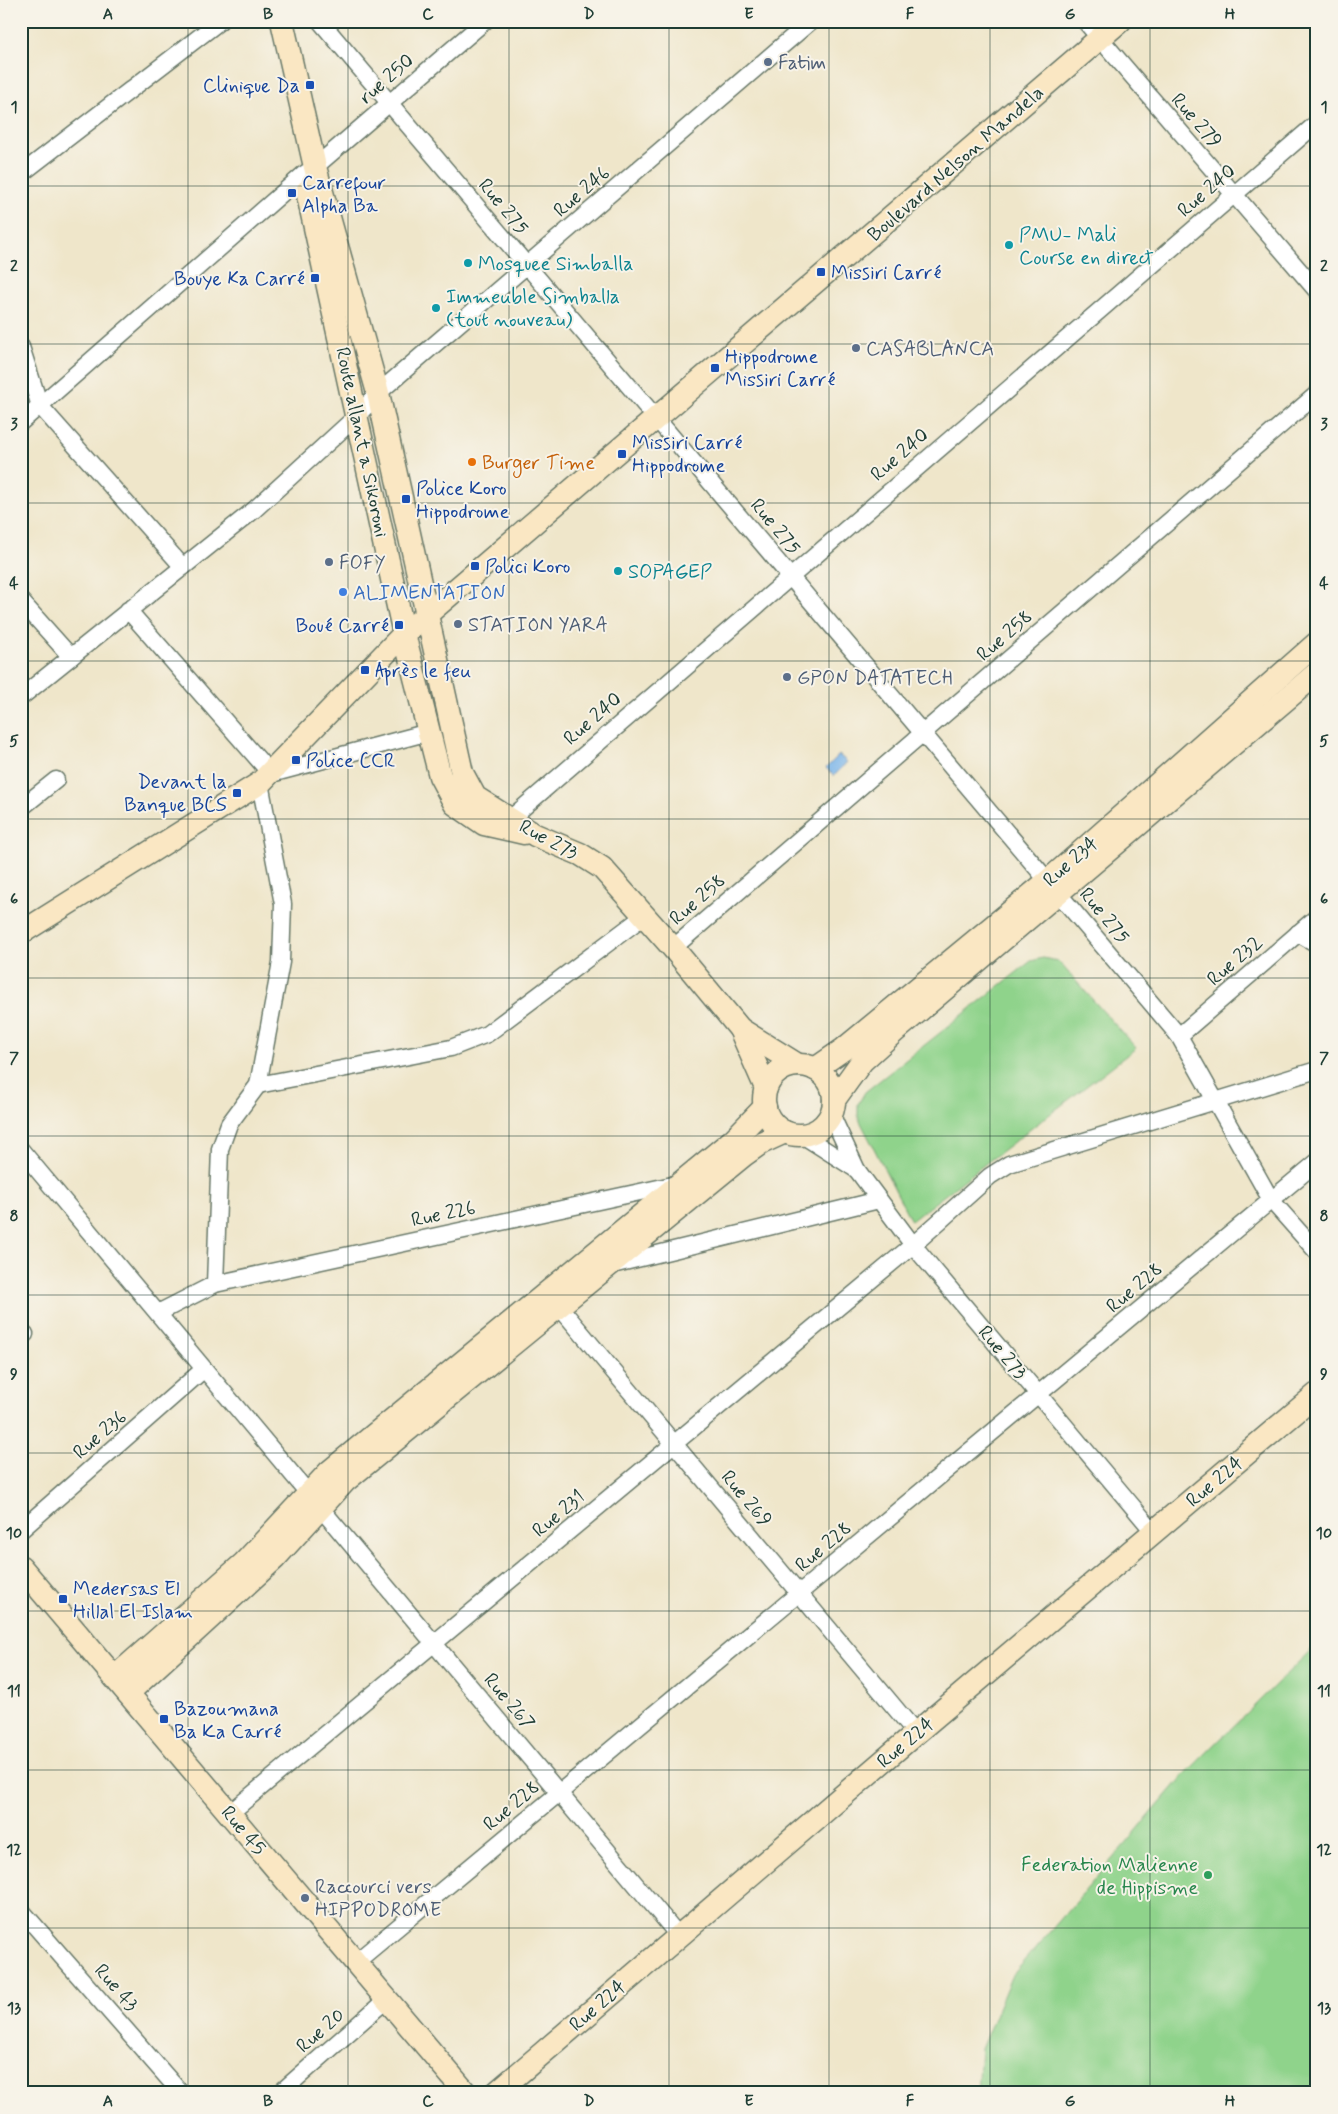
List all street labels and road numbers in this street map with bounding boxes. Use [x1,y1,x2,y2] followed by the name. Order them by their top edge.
[354,48,420,110] street label: rue 250
[862,80,1050,248] street label: Boulevard Nelson Mandela
[1164,87,1228,155] street label: Rue 279
[1172,158,1242,224] street label: Rue 240
[548,160,616,224] street label: Rue 246
[471,173,534,241] street label: Rue 275
[328,345,395,540] street label: Route allant a Sikoroni
[865,422,935,488] street label: Rue 240
[743,493,806,561] street label: Rue 275
[971,604,1039,668] street label: Rue 258
[558,686,628,752] street label: Rue 240
[514,814,583,867] street label: Rue 273
[1038,830,1105,894] street label: Rue 234
[664,868,732,932] street label: Rue 258
[1072,882,1135,950] street label: Rue 275
[1201,929,1269,993] street label: Rue 232
[409,1195,478,1234] street label: Rue 226
[1101,1257,1169,1320] street label: Rue 228
[971,1320,1032,1386] street label: Rue 273
[67,1404,133,1466] street label: Rue 236
[1181,1450,1250,1514] street label: Rue 224
[714,1465,778,1533] street label: Rue 269
[527,1484,591,1544] street label: Rue 231
[790,1516,858,1579] street label: Rue 228
[477,1668,541,1736] street label: Rue 267
[872,1711,941,1775] street label: Rue 224
[478,1775,546,1838] street label: Rue 228
[214,1800,272,1862] street label: Rue 45
[88,1958,144,2018] street label: Rue 43
[564,1974,632,2038] street label: Rue 224
[291,2002,351,2060] street label: Rue 20

